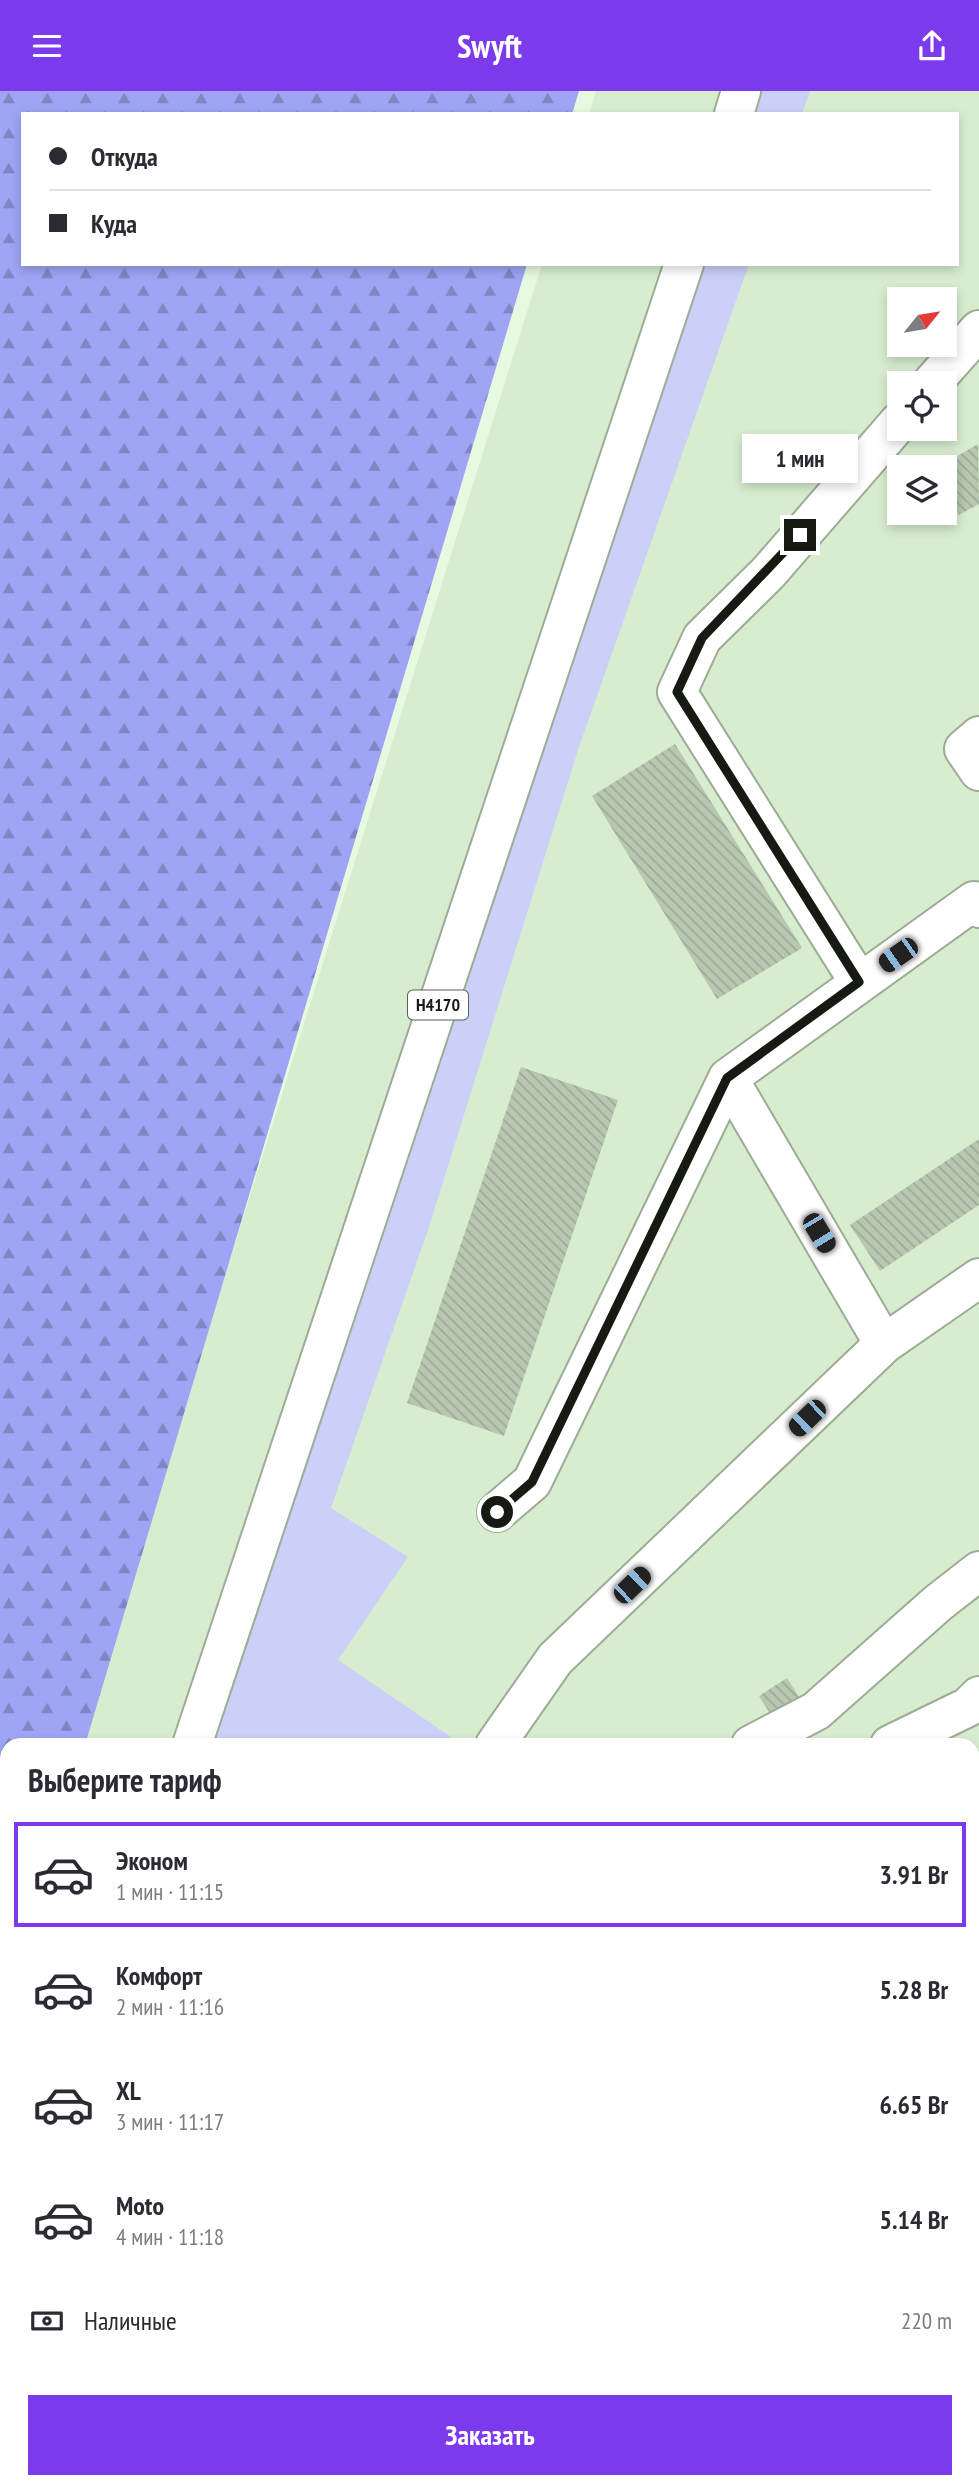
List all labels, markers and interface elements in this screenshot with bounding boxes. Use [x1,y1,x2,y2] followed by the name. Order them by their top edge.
[457,25,522,67] text: Swyft
[28,27,66,65] icon: menu
[913,27,951,65] icon: share
[91,140,158,173] text: Откуда
[91,207,137,240] text: Куда
[887,287,957,357] north arrow
[887,287,957,525] map controls
[887,371,957,441] button: locate
[742,433,858,483] callout: 1 мин
[775,444,825,473] text: 1 мин
[887,455,957,525] button: layers
[784,519,816,551] route end
[875,934,922,976] car
[408,991,468,1020] road number: Н4170
[800,1210,839,1256] car
[785,1396,830,1440] car
[481,1496,513,1528] route start
[610,1563,655,1607] car
[28,1759,222,1801] text: Выберите тариф
[32,1843,95,1906] icon: car
[116,1844,188,1877] text: Эконом
[880,1858,948,1891] text: 3.91 Br
[116,1877,224,1906] text: 1 мин · 11:15
[32,1958,95,2021] icon: car
[116,1959,202,1992] text: Комфорт
[880,1973,948,2006] text: 5.28 Br
[116,1992,224,2021] text: 2 мин · 11:16
[32,2073,95,2136] icon: car
[116,2074,141,2107] text: XL
[880,2088,948,2121] text: 6.65 Br
[116,2107,224,2136] text: 3 мин · 11:17
[32,2188,95,2251] icon: car
[116,2189,164,2222] text: Moto
[880,2203,948,2236] text: 5.14 Br
[116,2222,224,2251] text: 4 мин · 11:18
[28,2302,66,2340] icon: cash
[84,2304,177,2337] text: Наличные
[901,2306,952,2335] text: 220 m
[28,2395,952,2475] button: Заказать

